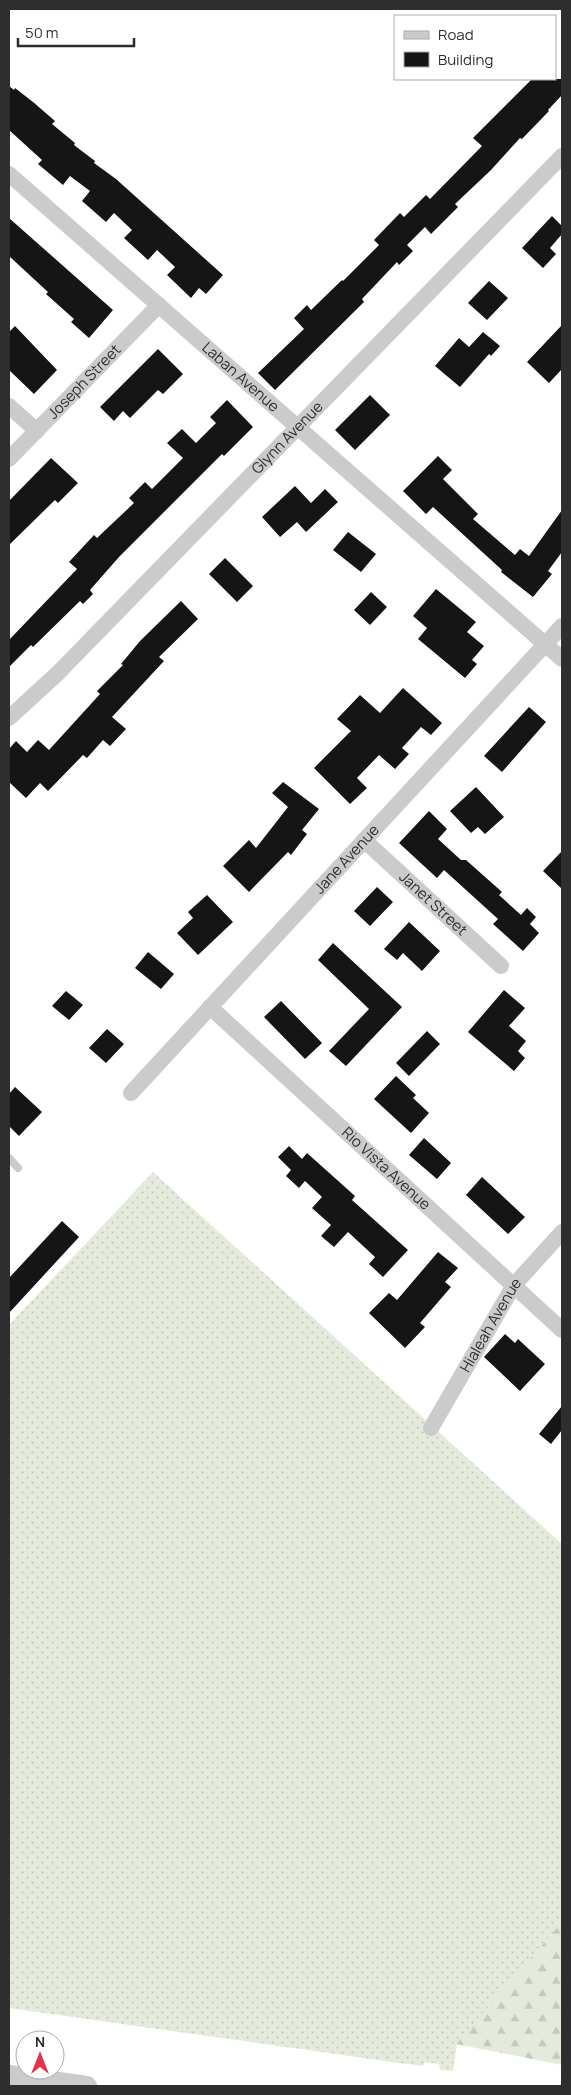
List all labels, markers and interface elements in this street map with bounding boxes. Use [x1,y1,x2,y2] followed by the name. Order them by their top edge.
[18,15,134,47] scale bar
[394,15,556,80] legend
[25,22,59,43] text: 50 m
[438,24,474,45] text: Road
[438,49,493,70] text: Building
[198,337,284,417] street label: Laban Avenue
[43,339,125,423] street label: Joseph Street
[247,396,328,479] street label: Glynn Avenue
[309,820,384,898] street label: Jane Avenue
[395,866,472,940] street label: Janet Street
[337,1122,436,1215] street label: Rio Vista Avenue
[455,1273,526,1376] street label: Hialeah Avenue
[15,2030,65,2080] north arrow
[35,2032,45,2051] text: N

